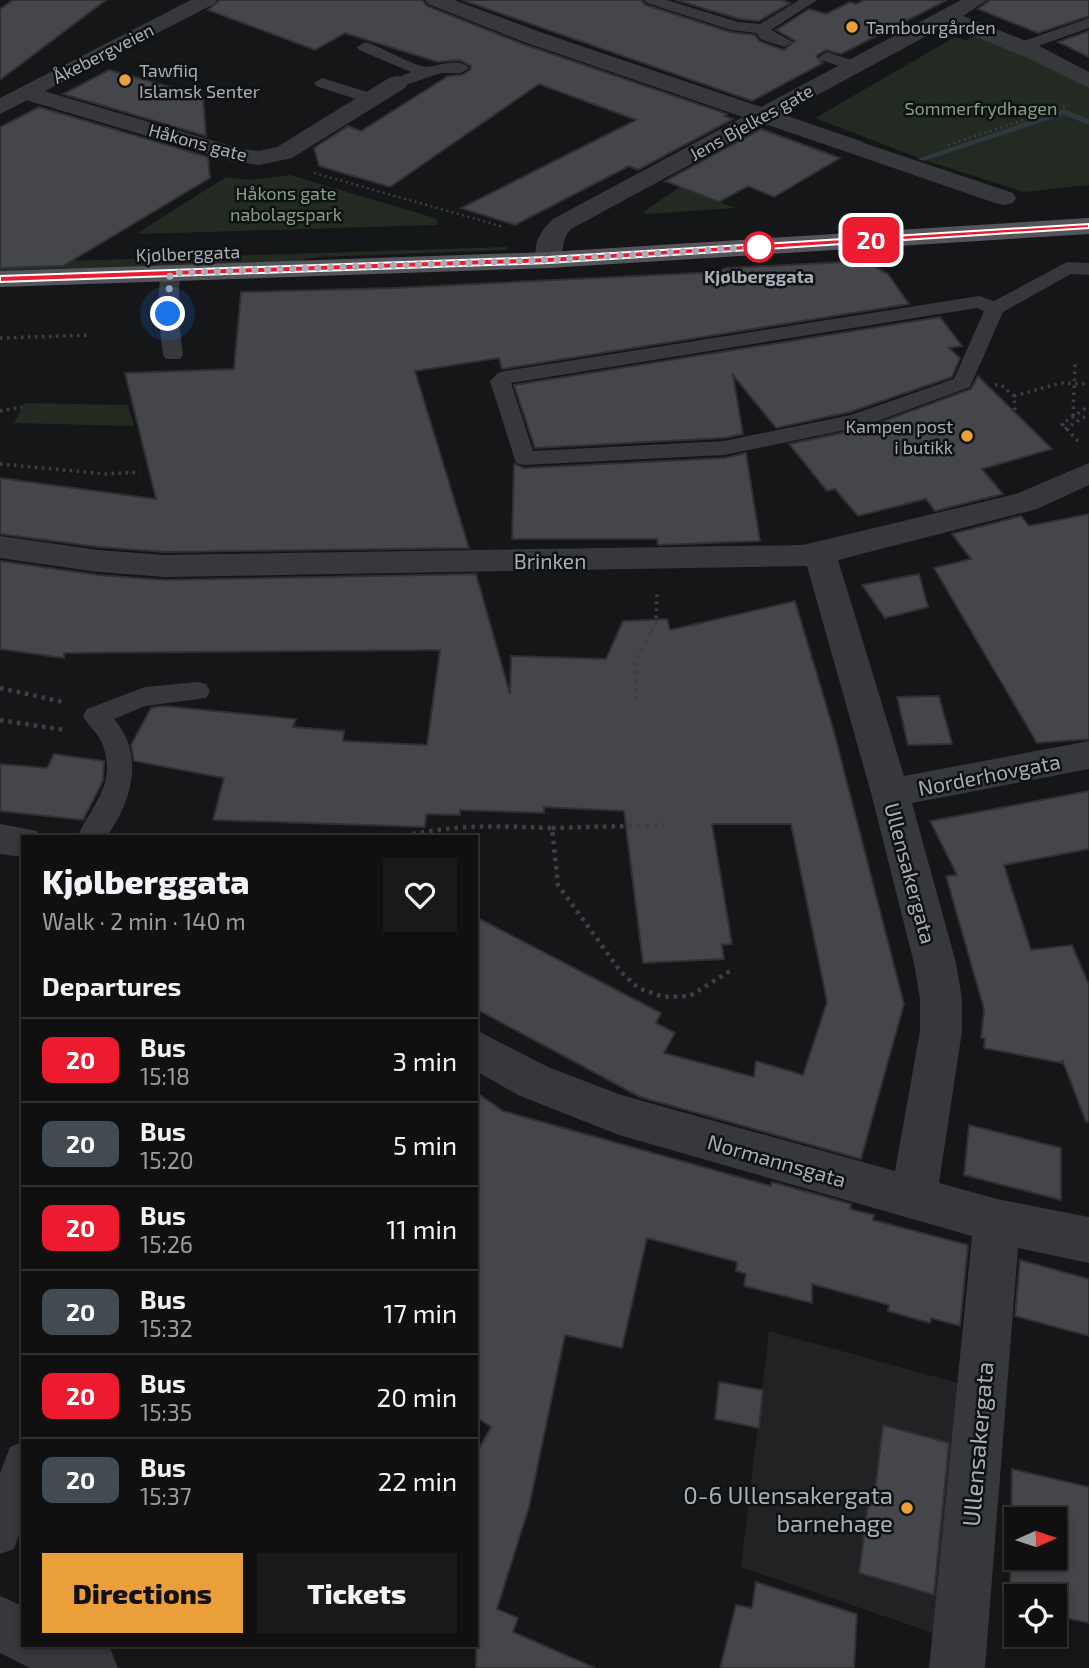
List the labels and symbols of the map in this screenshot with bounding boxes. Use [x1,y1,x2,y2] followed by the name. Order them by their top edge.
[866,16,996,38] place label: Tambourgården
[49,18,157,88] street label: Åkebergveien
[844,19,860,35] marker: Tambourgården
[139,59,260,102] place label: Tawfiiq Islamsk Senter
[117,72,133,88] marker: Tawfiiq Islamsk Senter
[685,79,817,165] street label: Jens Bjelkes gate
[905,97,1057,119] park label: Sommerfrydhagen
[146,118,250,166] street label: Håkons gate
[230,182,342,225] park label: Håkons gate nabolagspark
[840,217,903,263] line badge: 20
[744,232,774,262] marker: Kjølberggata
[135,240,241,266] street label: Kjølberggata
[704,265,814,287] place label: Kjølberggata
[150,296,185,331] your location
[845,415,953,458] place label: Kampen post i butikk
[959,428,975,444] marker: Kampen post i butikk
[514,548,586,573] street label: Brinken
[916,748,1062,800] street label: Norderhovgata
[880,800,942,946] street label: Ullensakergata
[705,1128,849,1192] street label: Normannsgata
[955,1360,999,1528] street label: Ullensakergata
[683,1480,893,1537] place label: 0-6 Ullensakergata barnehage
[899,1500,915,1516] marker: 0-6 Ullensakergata barnehage
[1004,1507,1068,1570] north arrow

